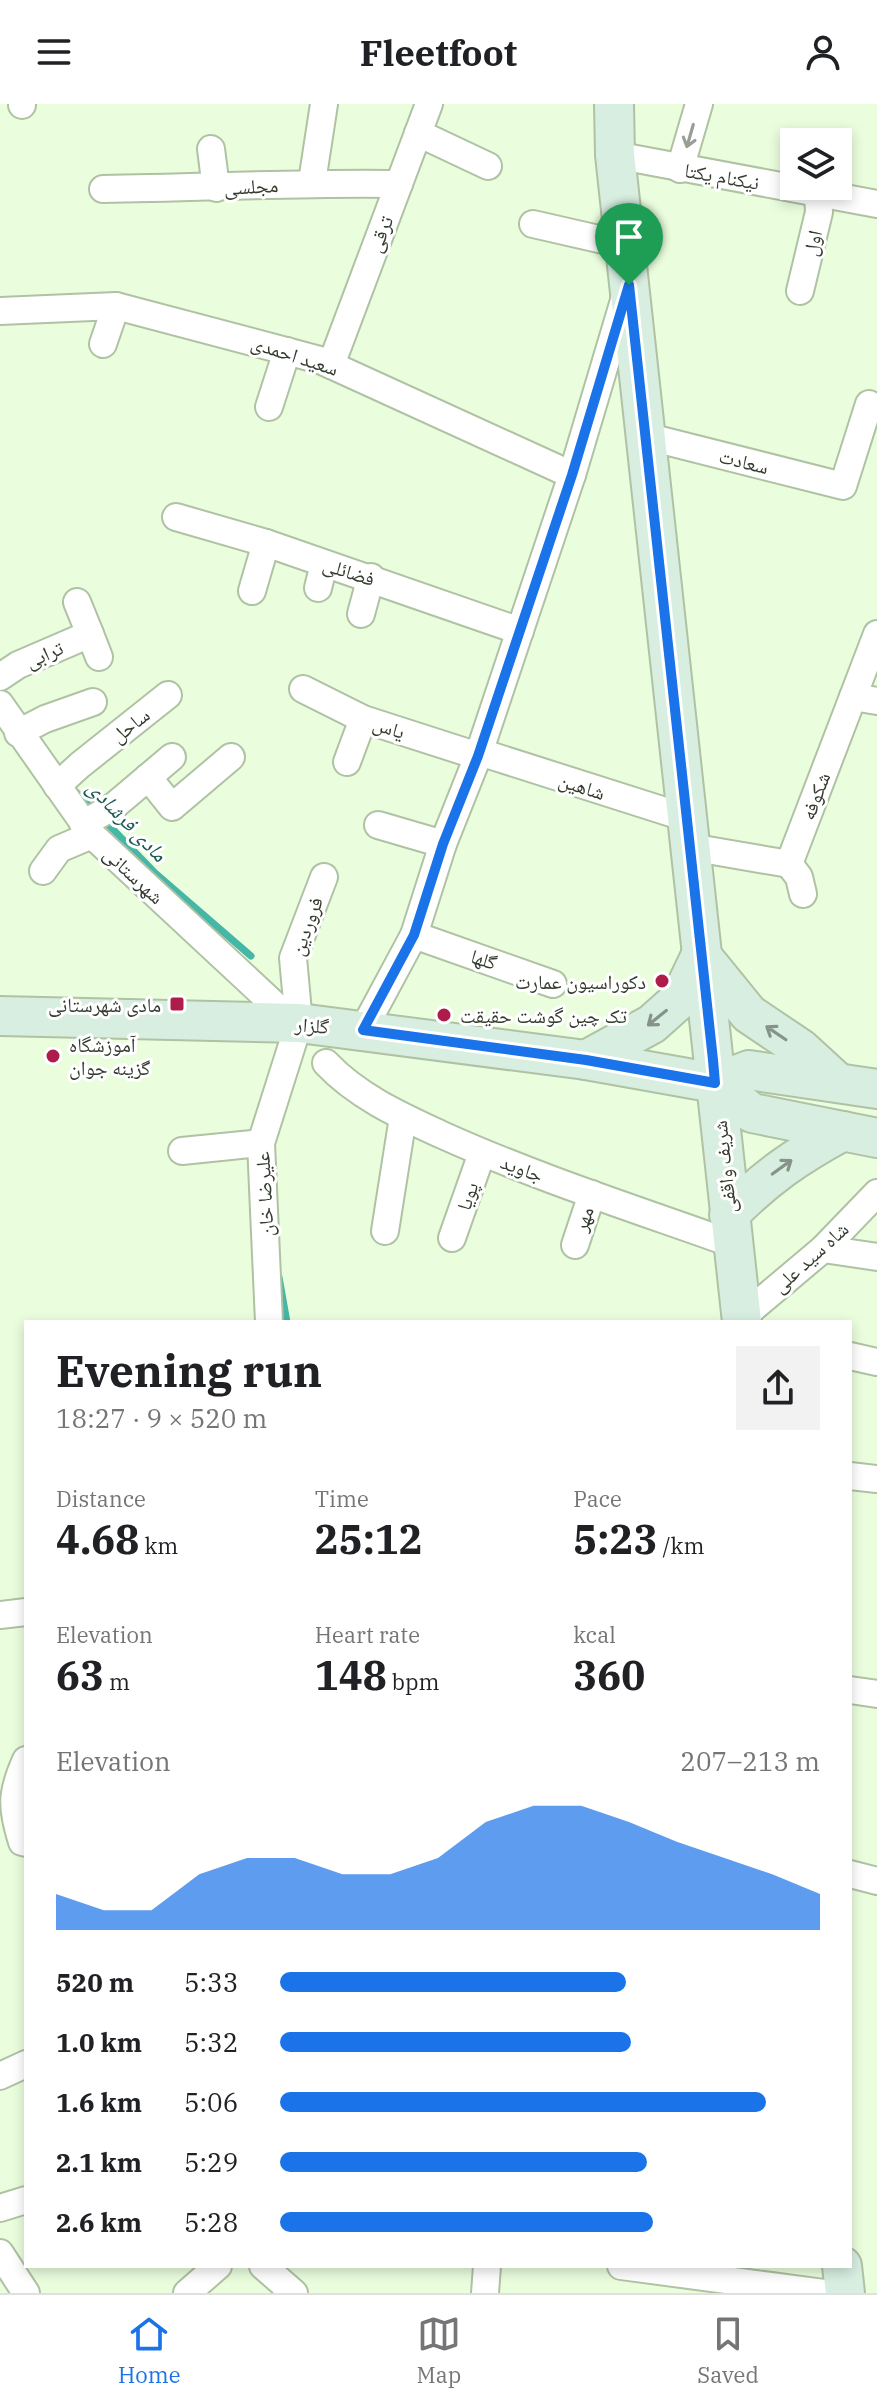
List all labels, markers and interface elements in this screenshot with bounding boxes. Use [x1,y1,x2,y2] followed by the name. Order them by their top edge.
[360,29,517,76] text: Fleetfoot
[32,30,76,74] icon: menu
[801,30,845,74] icon: person
[682,123,697,149] one-way arrow
[780,128,852,200] map controls
[780,128,852,200] button: layers
[682,156,762,197] street label: نیکنام یکتا
[223,171,279,201] street label: مجلسی
[595,203,663,285] pin
[361,212,399,256] street label: ترقی
[607,215,651,259] icon: arrive
[796,227,828,259] street label: اول
[248,328,342,382] street label: سعید احمدی
[716,442,772,480] street label: سعادت
[320,550,378,592] street label: فضائلی
[21,634,67,674] street label: ترابی
[105,701,155,749] street label: ساحل
[370,709,408,745] street label: یاس
[555,766,609,806] street label: شاهین
[794,768,836,824] street label: شکوفه
[82,773,174,867] water label: مادی فرشادی
[98,840,170,910] street label: شهرستانی
[283,893,329,959] street label: فروردین
[467,942,501,976] street label: گلها
[515,968,646,995] place label: دکوراسیون عمارت
[653,972,671,990] marker: دکوراسیون عمارت
[48,991,161,1018] place label: مادی شهرستانی
[168,995,186,1013] marker: مادی شهرستانی
[460,1002,627,1029] place label: تک چین گوشت حقیقت
[435,1006,453,1024] marker: تک چین گوشت حقیقت
[648,1009,668,1027] one-way arrow
[293,1010,330,1040] street label: گلزار
[766,1025,788,1041] one-way arrow
[69,1031,150,1081] place label: آموزشگاه گزینه جوان
[44,1047,62,1065] marker: آموزشگاه گزینه جوان
[706,1119,742,1215] street label: شریف واقفی
[497,1148,547,1188] street label: جاوید
[248,1151,280,1237] street label: علیرضا خان
[771,1159,792,1176] one-way arrow
[450,1178,484,1214] street label: پویا
[566,1203,600,1236] street label: مهر
[766,1215,854,1299] street label: شاه سید علی
[56,1342,322,1399] text: Evening run
[736,1346,820,1430] button: share
[56,1401,267,1435] text: 18:27 · 9 × 520 m
[56,1484,146,1513] text: Distance
[315,1484,369,1513] text: Time
[573,1484,622,1513] text: Pace
[56,1513,139,1565] text: 4.68
[315,1513,423,1565] text: 25:12
[573,1513,657,1565] text: 5:23
[139,1531,178,1560] text: km
[657,1531,704,1560] text: /km
[56,1620,153,1649] text: Elevation
[315,1620,420,1649] text: Heart rate
[573,1620,616,1649] text: kcal
[56,1649,104,1701] text: 63
[315,1649,387,1701] text: 148
[573,1649,645,1701] text: 360
[104,1667,130,1696] text: m
[387,1667,439,1696] text: bpm
[56,1744,171,1778] text: Elevation
[680,1744,820,1778] text: 207–213 m
[56,1965,134,1999] text: 520 m
[184,1965,238,1999] text: 5:33
[56,2025,142,2059] text: 1.0 km
[184,2025,238,2059] text: 5:32
[56,2085,142,2119] text: 1.6 km
[184,2085,238,2119] text: 5:06
[56,2145,142,2179] text: 2.1 km
[184,2145,238,2179] text: 5:29
[56,2205,142,2239] text: 2.6 km
[184,2205,238,2239] text: 5:28
[118,2312,181,2389] tab: Home
[417,2312,461,2389] tab: Map
[697,2312,759,2389] tab: Saved

